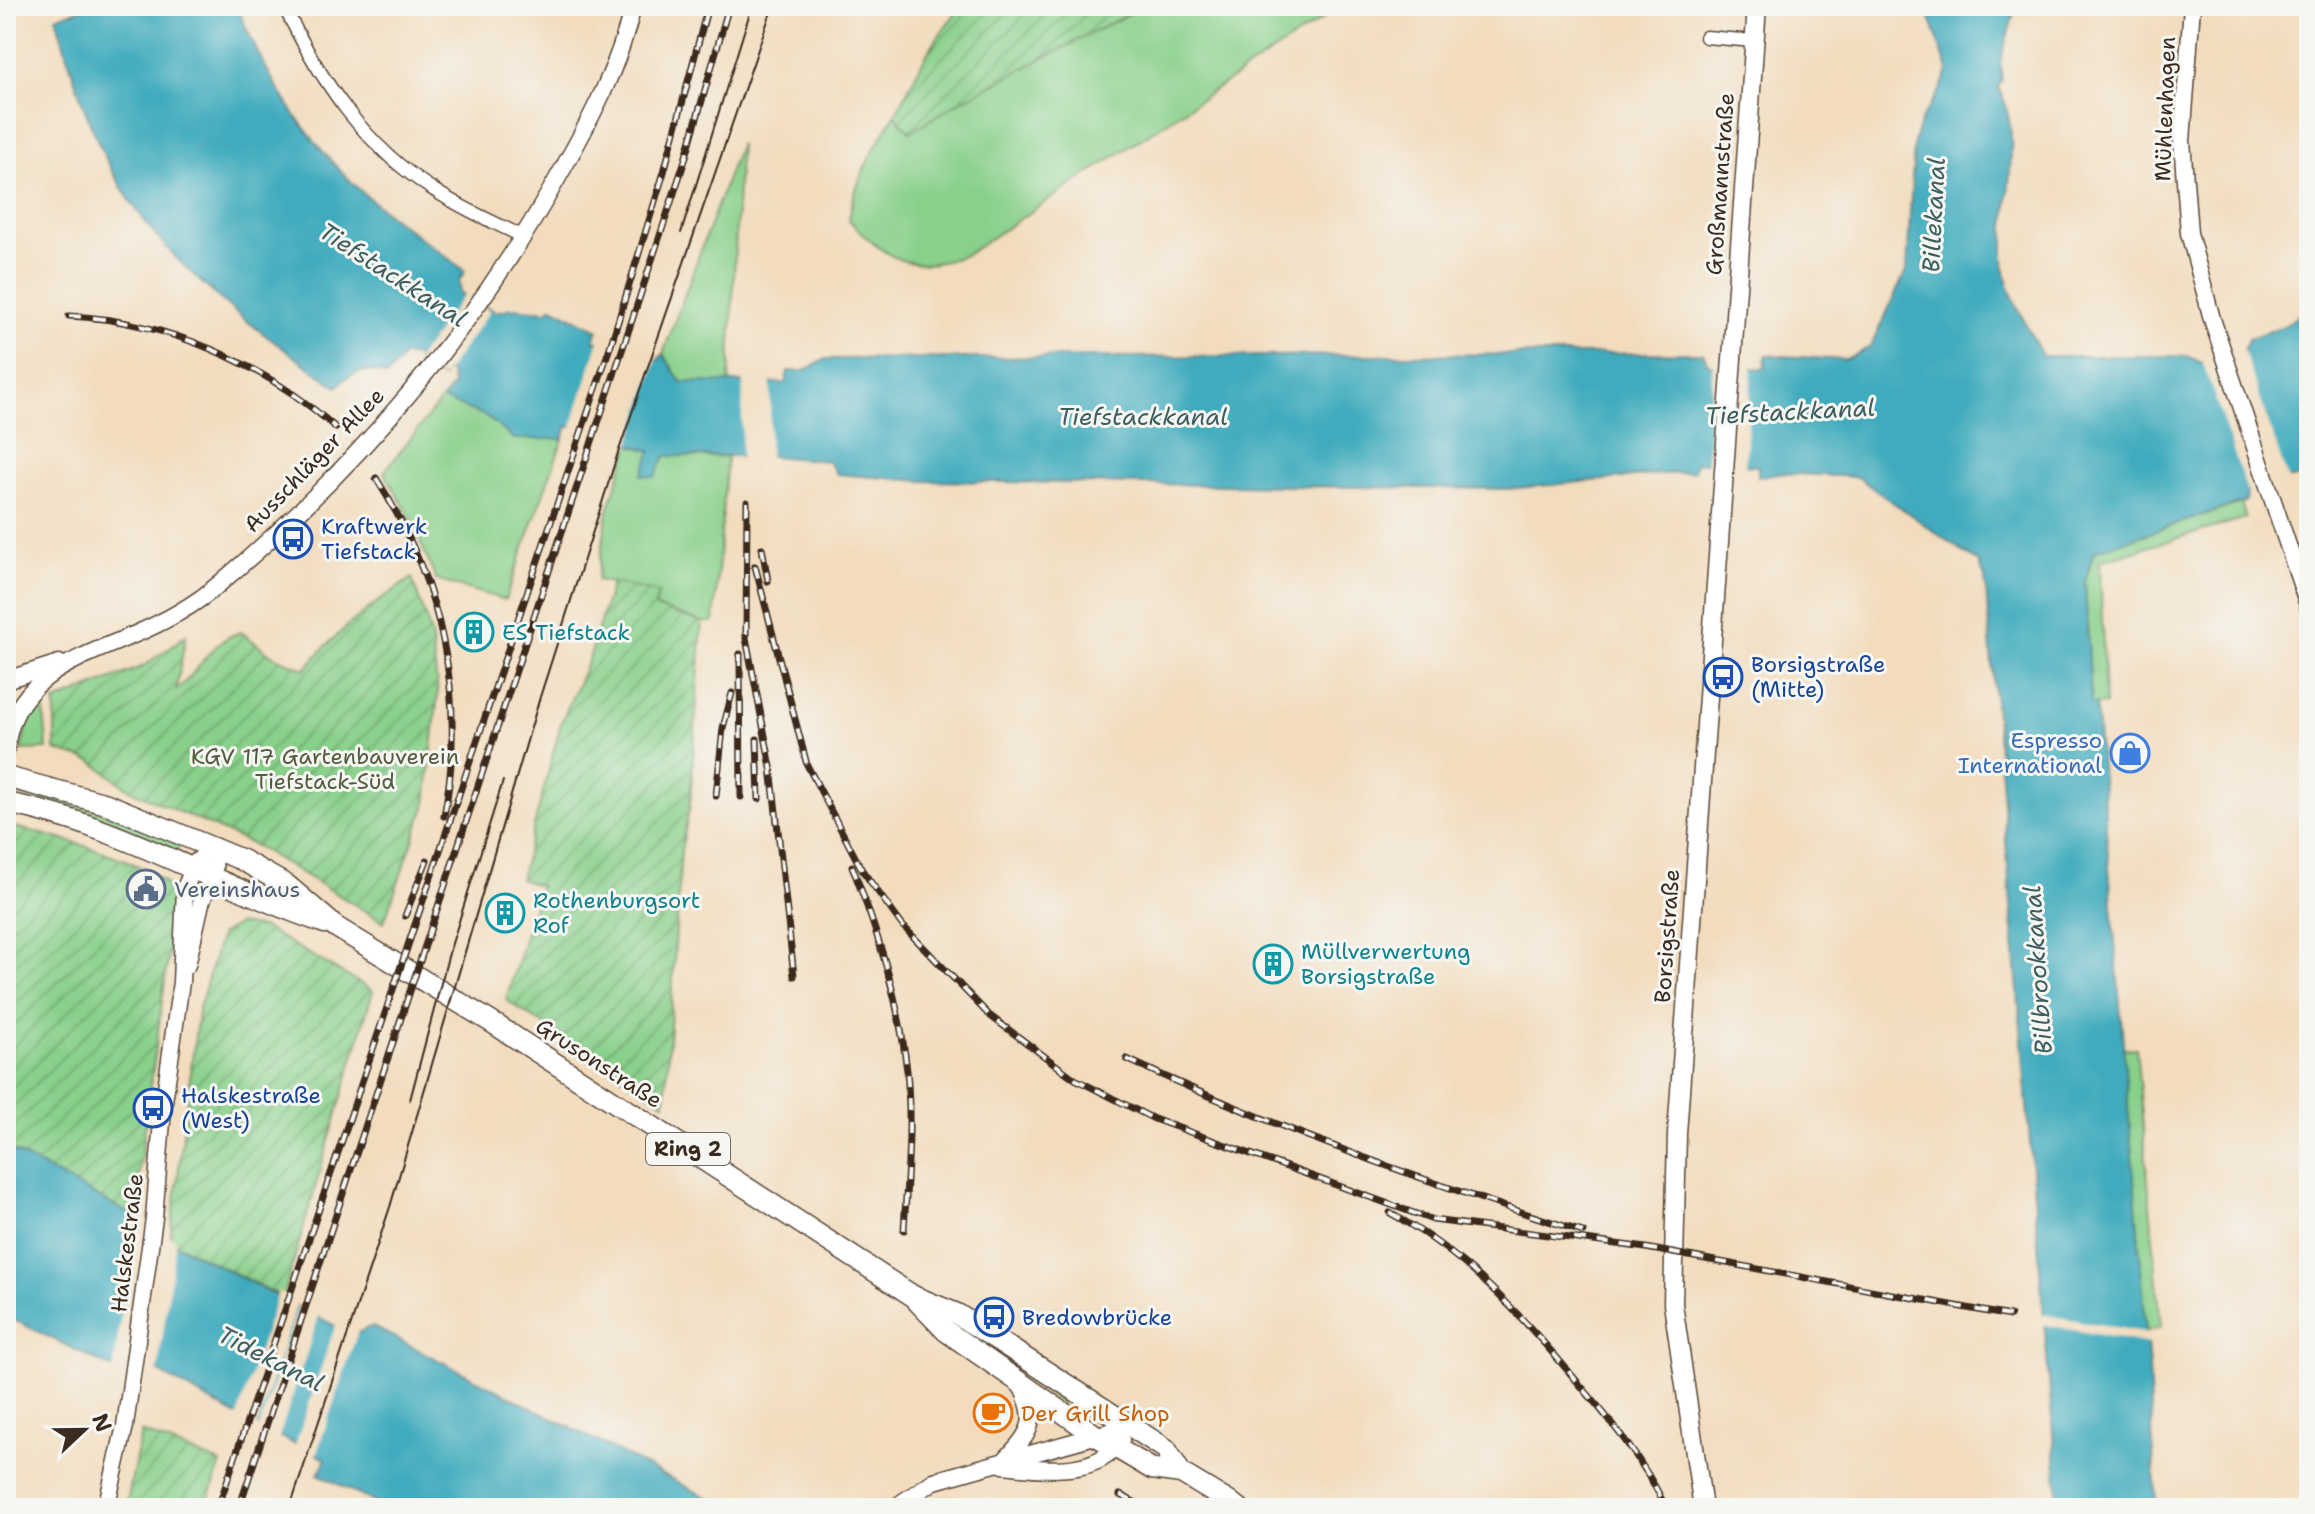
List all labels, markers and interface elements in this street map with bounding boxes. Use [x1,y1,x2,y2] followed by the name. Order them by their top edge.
[2148,36,2182,182] street label: Mühlenhagen
[1699,92,1741,276] street label: Großmannstraße
[1915,157,1953,273] water label: Billekanal
[313,215,473,335] water label: Tiefstackkanal
[237,381,391,539] street label: Ausschläger Allee
[1704,392,1876,432] water label: Tiefstackkanal
[1058,401,1228,433] water label: Tiefstackkanal
[321,512,427,566] place label: Kraftwerk Tiefstack
[272,518,314,560] bus stop icon: Kraftwerk Tiefstack
[453,611,495,653] building icon: ES Tiefstack
[502,618,630,647] place label: ES Tiefstack
[1751,650,1885,704] place label: Borsigstraße (Mitte)
[1702,656,1744,698] bus stop icon: Borsigstraße (Mitte)
[1958,726,2102,780] place label: Espresso International
[2109,732,2151,774] shop icon: Espresso International
[191,742,459,796] park label: KGV 117 Gartenbauverein Tiefstack-Süd
[125,868,167,910] public building icon: Vereinshaus
[1648,868,1686,1004] street label: Borsigstraße
[174,875,300,904] place label: Vereinshaus
[2016,885,2060,1055] water label: Billbrookkanal
[533,886,700,940] place label: Rothenburgsort Rof
[484,892,526,934] building icon: Rothenburgsort Rof
[1301,937,1470,991] place label: Müllverwertung Borsigstraße
[1252,943,1294,985] building icon: Müllverwertung Borsigstraße
[530,1011,668,1115] street label: Grusonstraße
[181,1081,321,1135] place label: Halskestraße (West)
[132,1087,174,1129] bus stop icon: Halskestraße (West)
[646,1133,730,1165] road number: Ring 2
[104,1172,150,1314] street label: Halskestraße
[973,1296,1015,1338] bus stop icon: Bredowbrücke
[1022,1303,1172,1332] place label: Bredowbrücke
[212,1319,330,1399] water label: Tidekanal
[44,1390,124,1470] north arrow
[972,1392,1014,1434] cafe icon: Der Grill Shop
[1021,1399,1170,1428] place label: Der Grill Shop
[85,1409,119,1436] text: N

